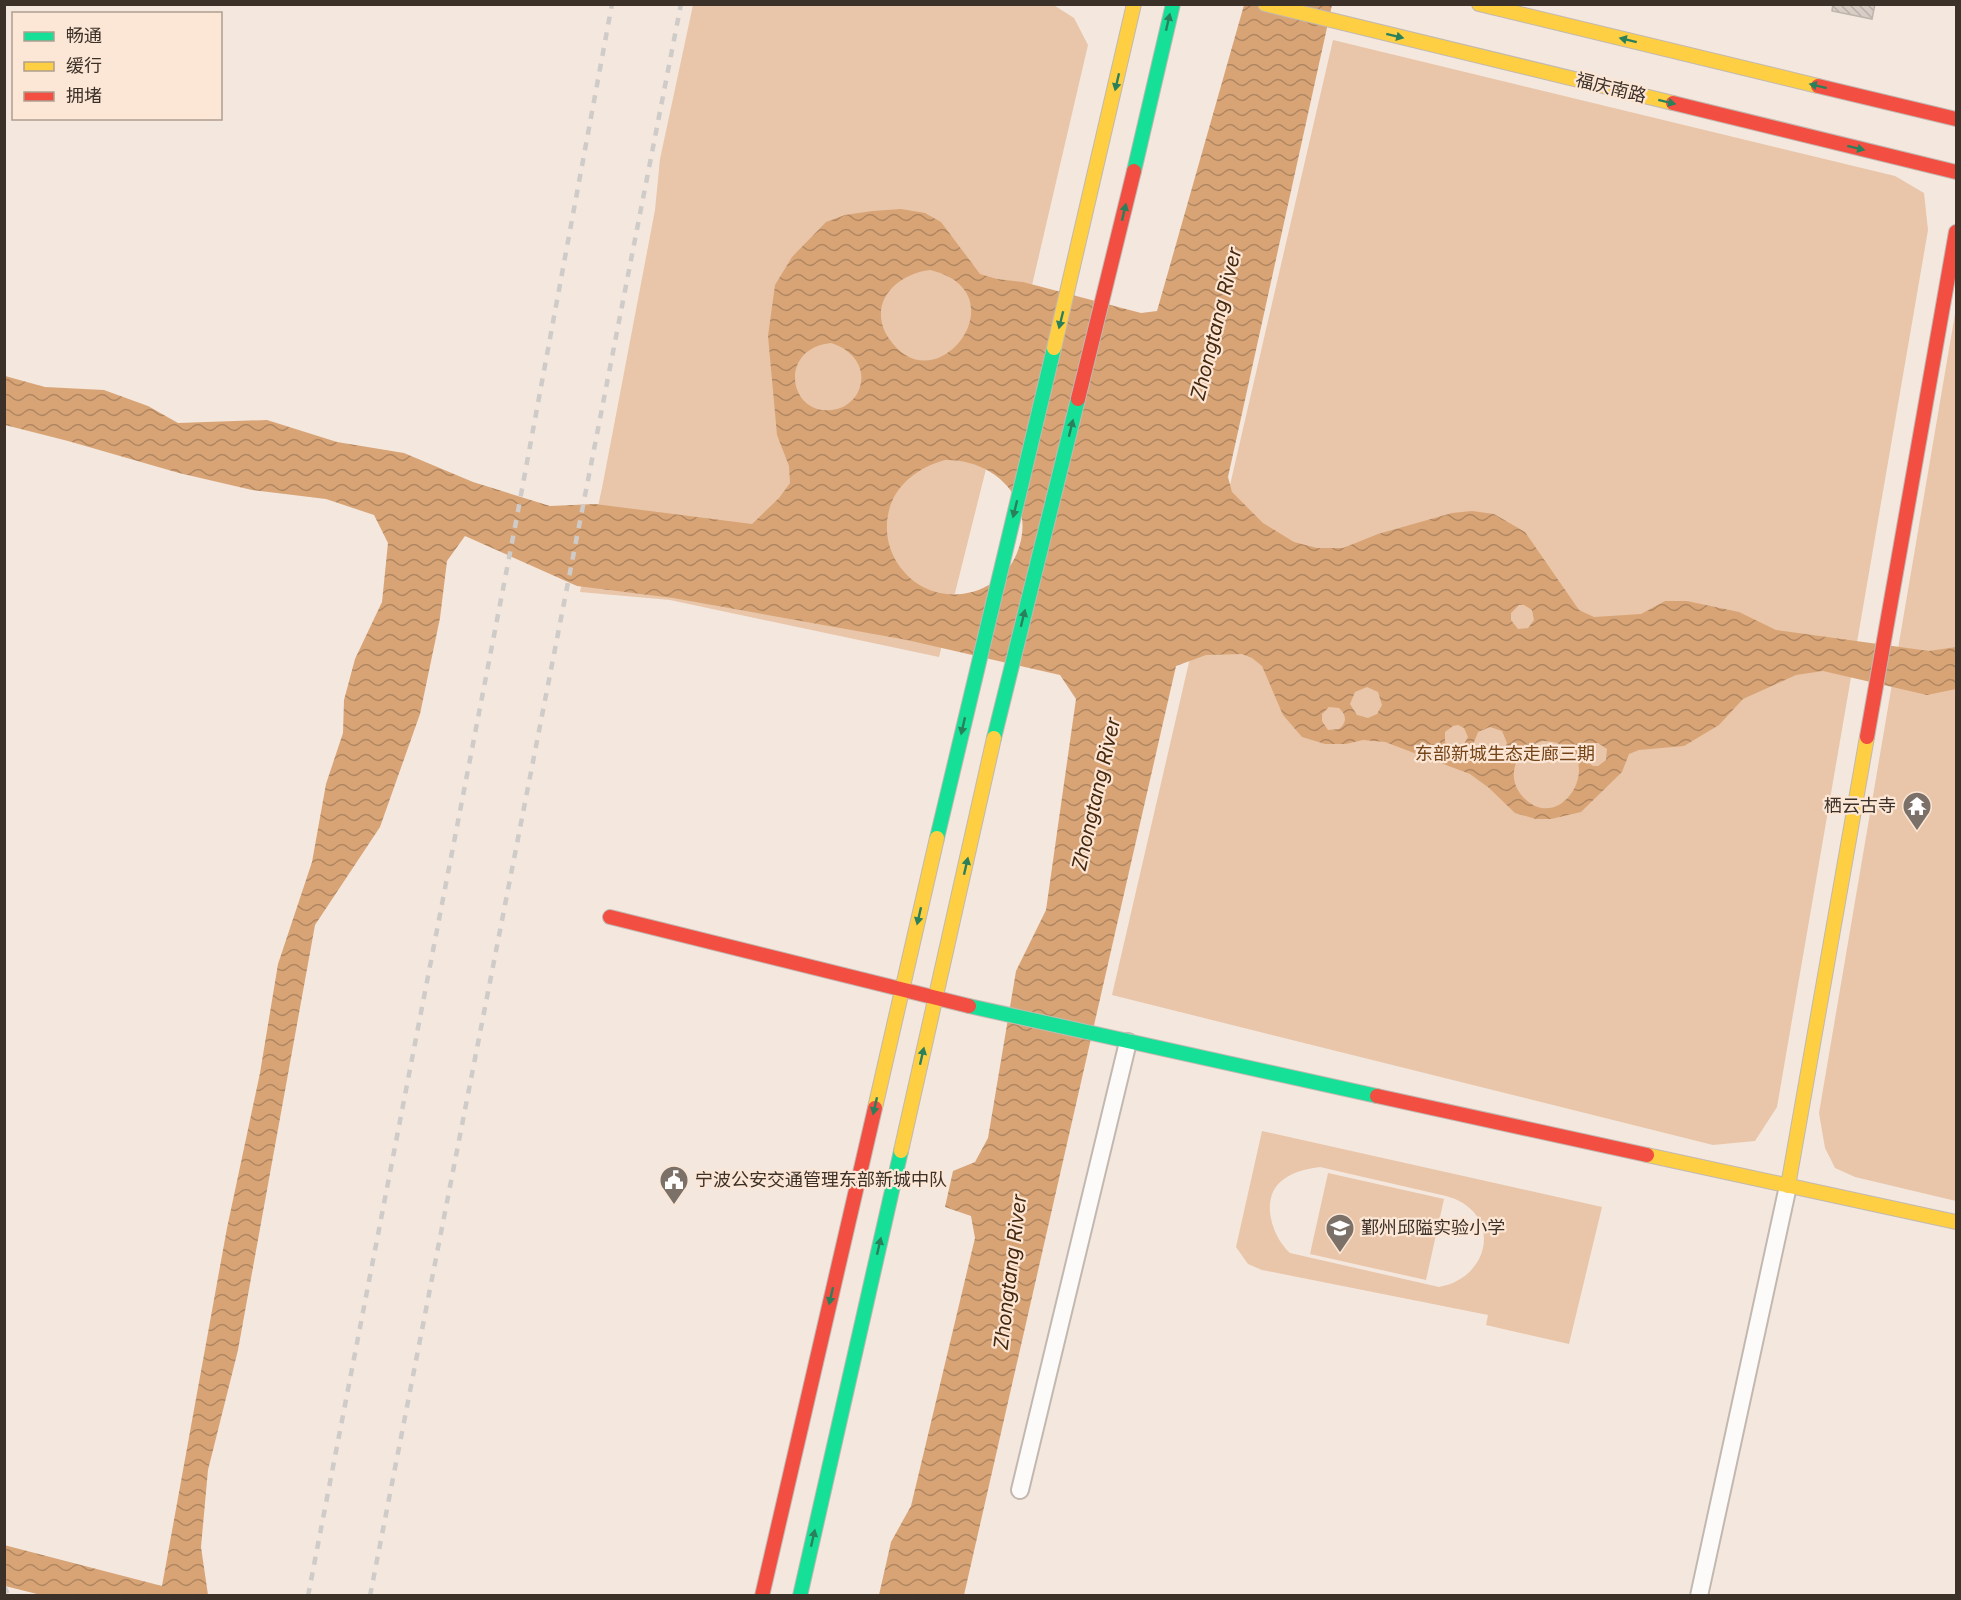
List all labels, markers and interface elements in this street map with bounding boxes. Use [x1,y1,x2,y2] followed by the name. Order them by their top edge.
[12,12,222,120] legend
[1164,13,1174,31] one-way arrow
[66,25,102,46] text: 畅通
[1386,32,1405,41] one-way arrow
[1619,35,1638,45] one-way arrow
[66,55,102,76] text: 缓行
[1574,69,1649,106] street label: 福庆南路
[1111,73,1121,91] one-way arrow
[1809,80,1827,90] one-way arrow
[66,85,102,106] text: 拥堵
[1657,97,1676,107] one-way arrow
[1847,143,1865,153] one-way arrow
[1120,202,1129,221] one-way arrow
[1185,245,1247,403] water label: Zhongtang River
[1056,310,1066,329] one-way arrow
[1066,419,1076,438] one-way arrow
[1009,500,1019,518] one-way arrow
[1019,608,1029,627] one-way arrow
[1067,715,1125,873] water label: Zhongtang River
[957,717,967,735] one-way arrow
[1415,743,1595,764] park label: 东部新城生态走廊三期
[1901,790,1933,832] temple icon: 栖云古寺
[1824,795,1896,816] place label: 栖云古寺
[961,856,971,875] one-way arrow
[913,907,923,925] one-way arrow
[918,1046,928,1065] one-way arrow
[869,1097,879,1115] one-way arrow
[658,1164,690,1206] public building icon: 宁波公安交通管理东部新城中队
[695,1169,947,1190] place label: 宁波公安交通管理东部新城中队
[989,1192,1032,1351] water label: Zhongtang River
[1324,1212,1356,1254] school or university icon: 鄞州邱隘实验小学
[1361,1217,1505,1238] place label: 鄞州邱隘实验小学
[875,1237,885,1255] one-way arrow
[826,1287,836,1305] one-way arrow
[809,1529,818,1548] one-way arrow

